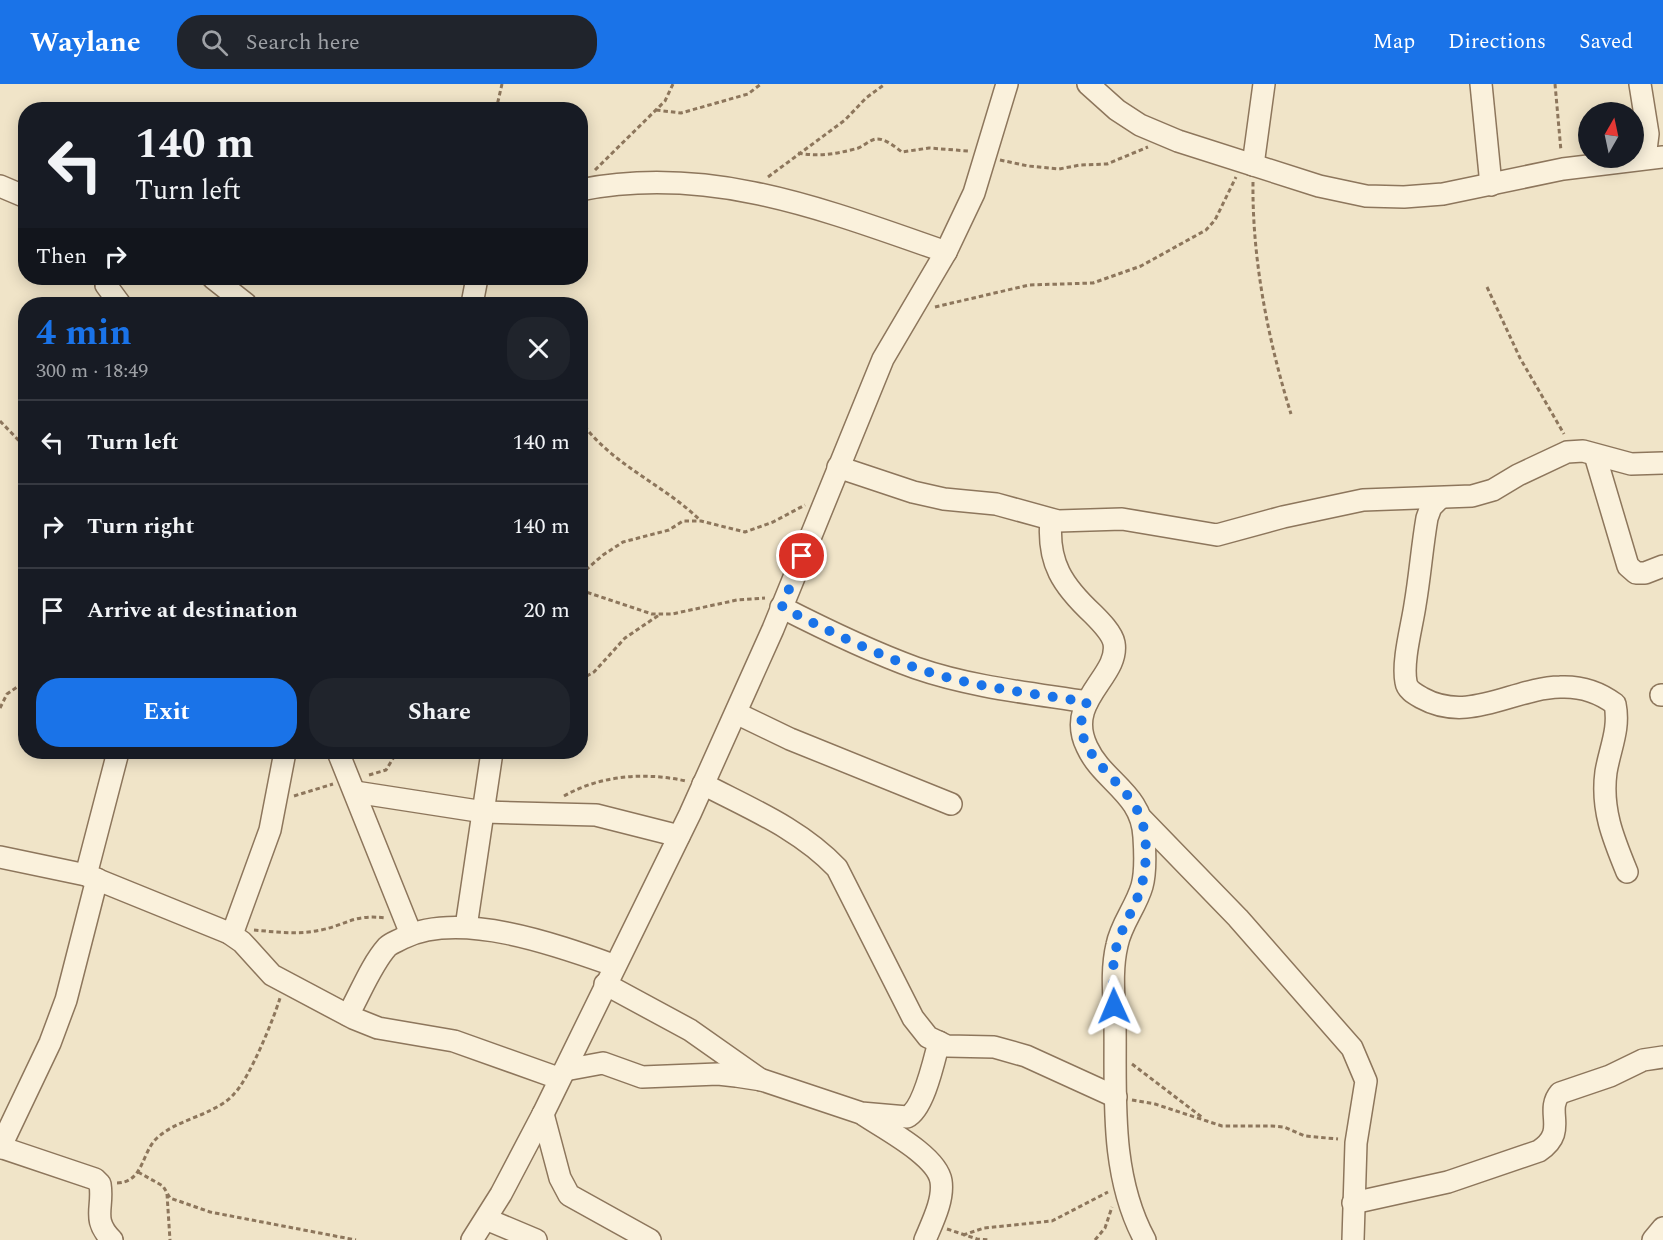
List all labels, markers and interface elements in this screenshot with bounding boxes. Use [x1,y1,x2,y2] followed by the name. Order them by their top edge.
[177,15,597,69] search box
[30,21,141,64] text: Waylane
[198,26,231,59] icon: search
[246,26,360,59] text: Search here
[1373,26,1415,58] text: Map
[1448,26,1546,58] text: Directions
[1579,26,1633,58] text: Saved
[1578,102,1644,168] north arrow
[1578,102,1644,168] map controls
[135,113,254,176] text: 140 m
[36,126,114,204] icon: left
[135,170,241,212] text: Turn left
[36,240,87,273] text: Then
[99,240,132,273] icon: right
[36,306,132,361] text: 4 min
[507,317,570,380] button: close
[36,356,148,386] text: 300 m · 18:49
[36,426,69,459] icon: left
[87,426,179,459] text: Turn left
[513,426,570,459] text: 140 m
[36,510,69,543] icon: right
[87,510,194,543] text: Turn right
[513,510,570,543] text: 140 m
[776,530,827,581] pin
[785,539,818,572] icon: arrive
[36,594,69,627] icon: arrive
[87,594,298,627] text: Arrive at destination
[524,594,570,627] text: 20 m
[36,678,297,747] button: Exit
[309,678,570,747] button: Share
[1082,974,1146,1038] position arrow

